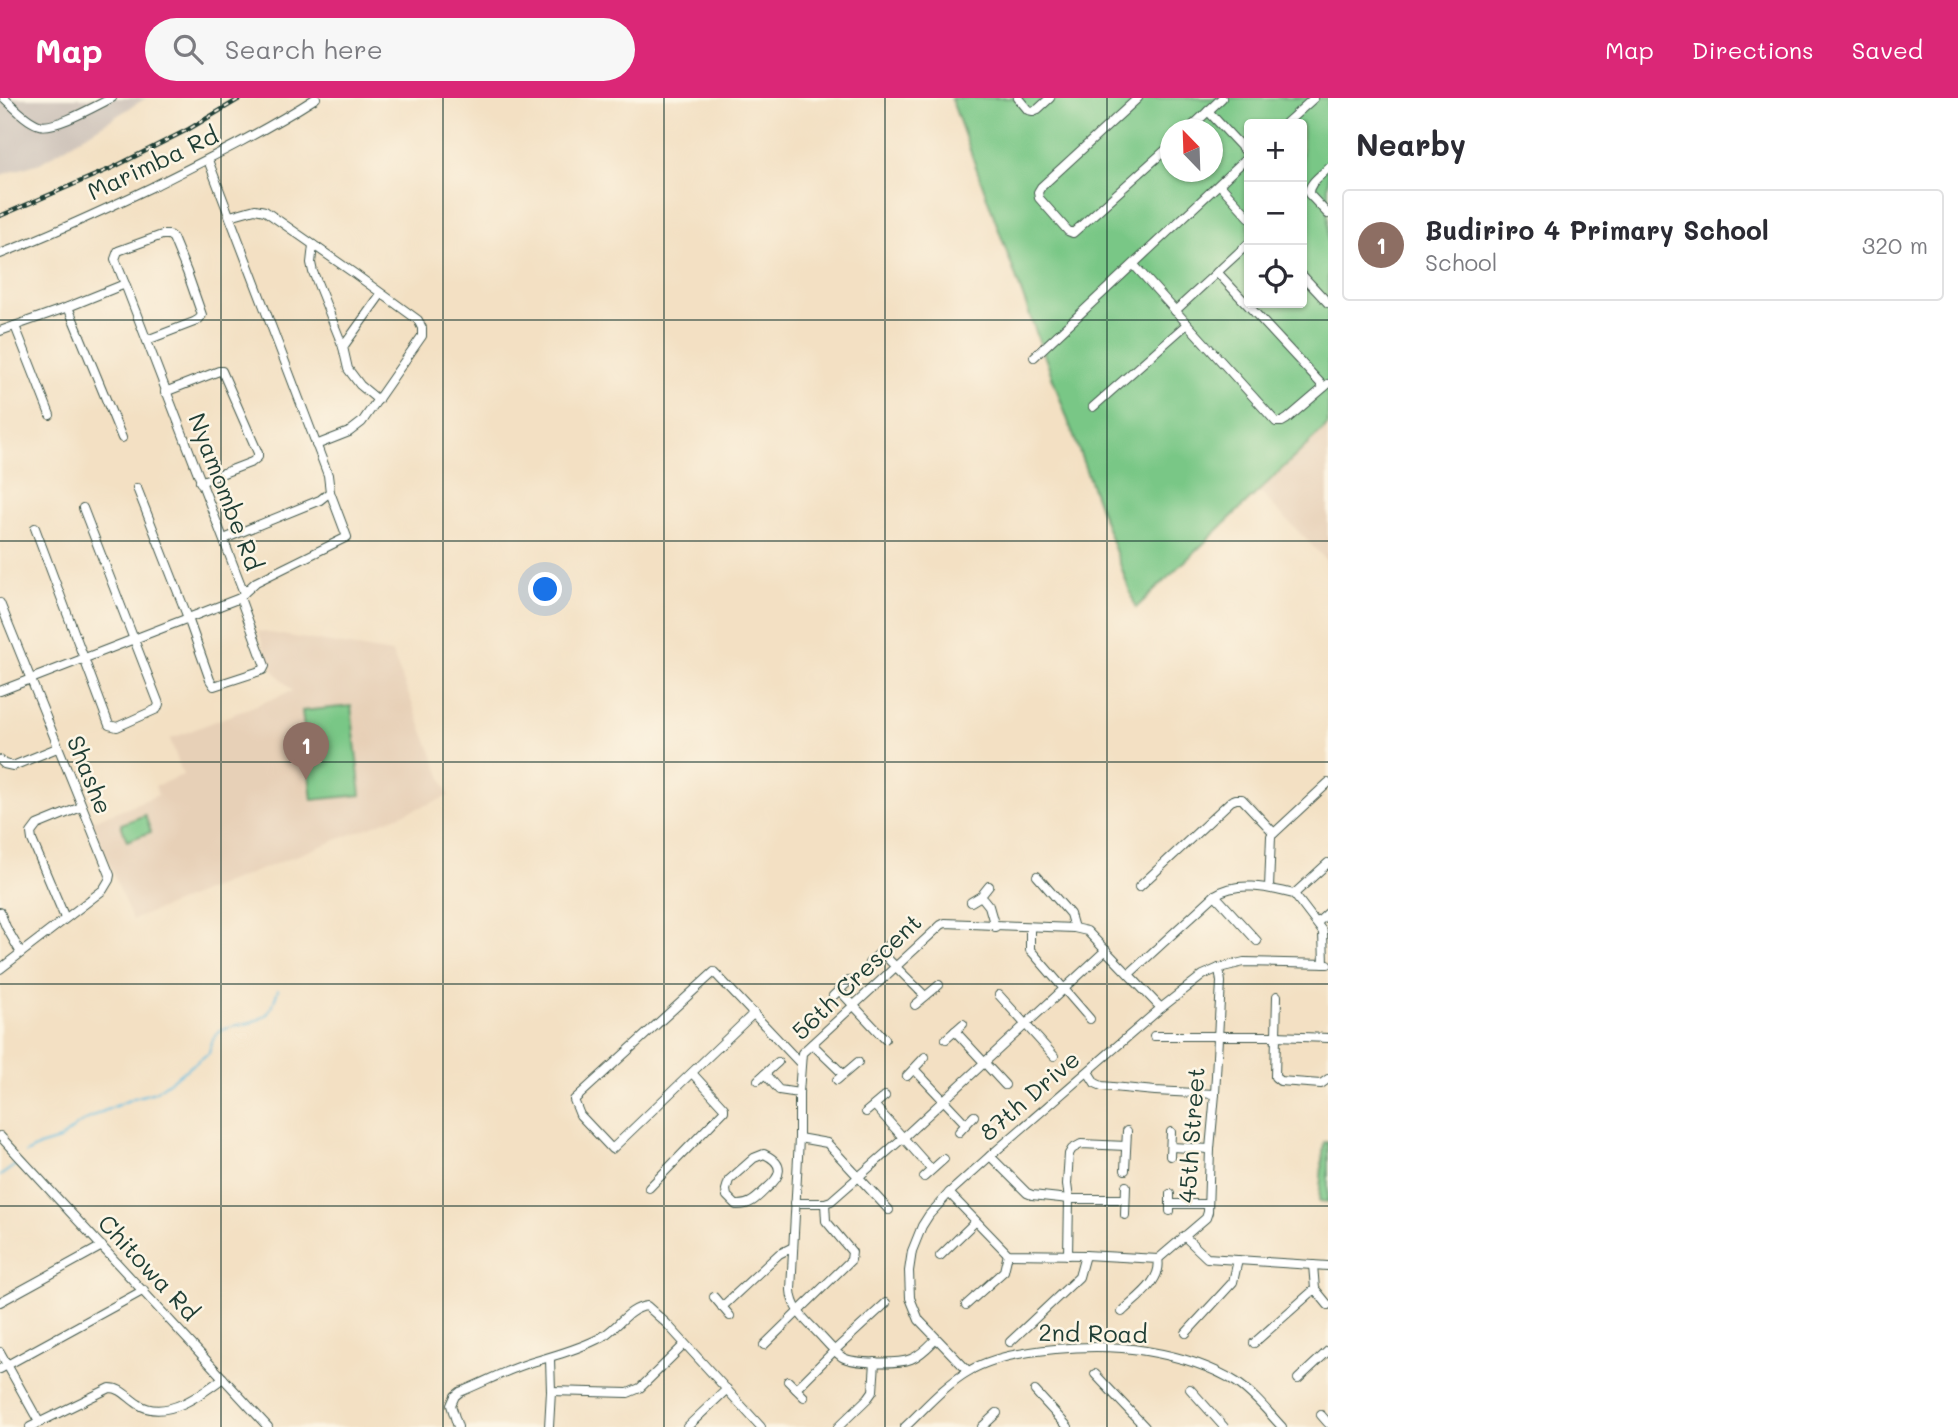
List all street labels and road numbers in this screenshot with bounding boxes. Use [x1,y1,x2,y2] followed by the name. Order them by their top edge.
[82,119,223,207] street label: Marimba Rd
[182,408,271,575] street label: Nyamombe Rd
[61,731,120,818] street label: Shashe
[784,906,927,1046] street label: 56th Crescent
[972,1043,1086,1147] street label: 87th Drive
[1170,1066,1211,1204] street label: 45th Street
[92,1207,206,1327] street label: Chitowa Rd
[1038,1316,1148,1349] street label: 2nd Road

